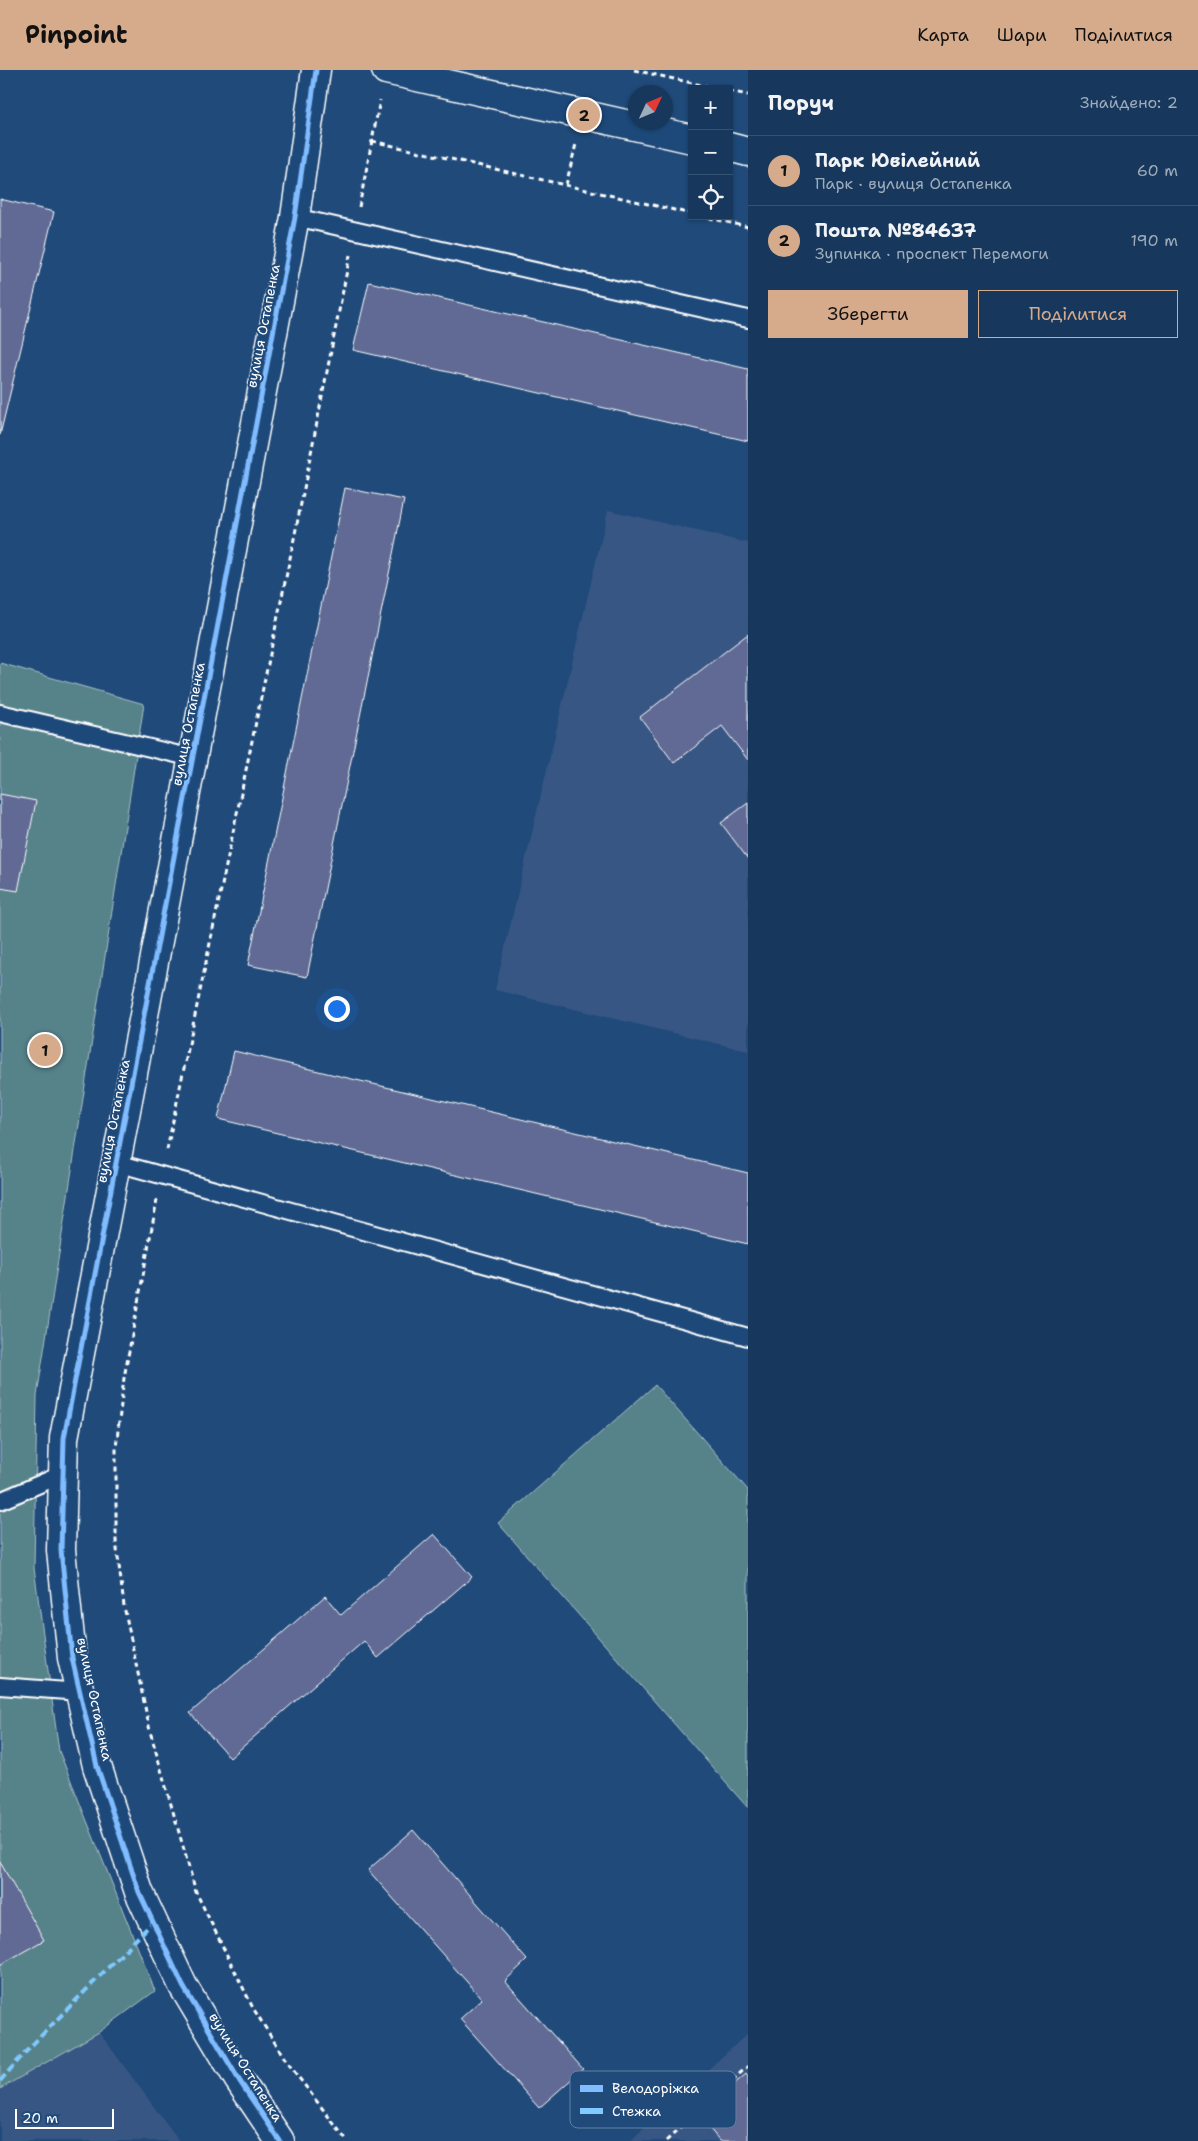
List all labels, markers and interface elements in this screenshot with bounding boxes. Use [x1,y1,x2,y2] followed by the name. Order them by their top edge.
[25,19,127,51] text: Pinpoint
[917,23,969,47] text: Карта
[997,23,1047,47] text: Шари
[1075,23,1173,47] text: Поділитися
[628,85,673,130] north arrow
[688,85,733,220] map controls
[688,85,733,130] button: +
[768,89,834,117] text: Поруч
[1080,92,1178,113] text: Знайдено: 2
[568,96,600,134] pin: 2
[688,130,733,175] button: −
[815,148,980,173] text: Парк Ювілейний
[780,160,788,181] text: 1
[1137,160,1178,181] text: 60 m
[815,173,1012,194] text: Парк · вулиця Остапенка
[688,175,733,220] button: locate
[815,218,976,243] text: Пошта №84637
[778,230,790,251] text: 2
[1131,230,1178,251] text: 190 m
[815,243,1049,264] text: Зупинка · проспект Перемоги
[242,262,284,389] street label: вулиця Остапенка
[768,290,968,338] button: Зберегти
[978,290,1178,338] button: Поділитися
[167,660,209,787] street label: вулиця Остапенка
[324,996,350,1022] your location
[29,1031,61,1069] pin: 1
[92,1057,134,1184] street label: вулиця Остапенка
[73,1636,117,1763] street label: вулиця Остапенка
[205,2009,287,2125] street label: вулиця Остапенка
[570,2071,736,2128] legend
[612,2079,699,2097] text: Велодоріжка
[612,2102,661,2120] text: Стежка
[15,2106,114,2129] scale bar
[22,2109,58,2127] text: 20 m

